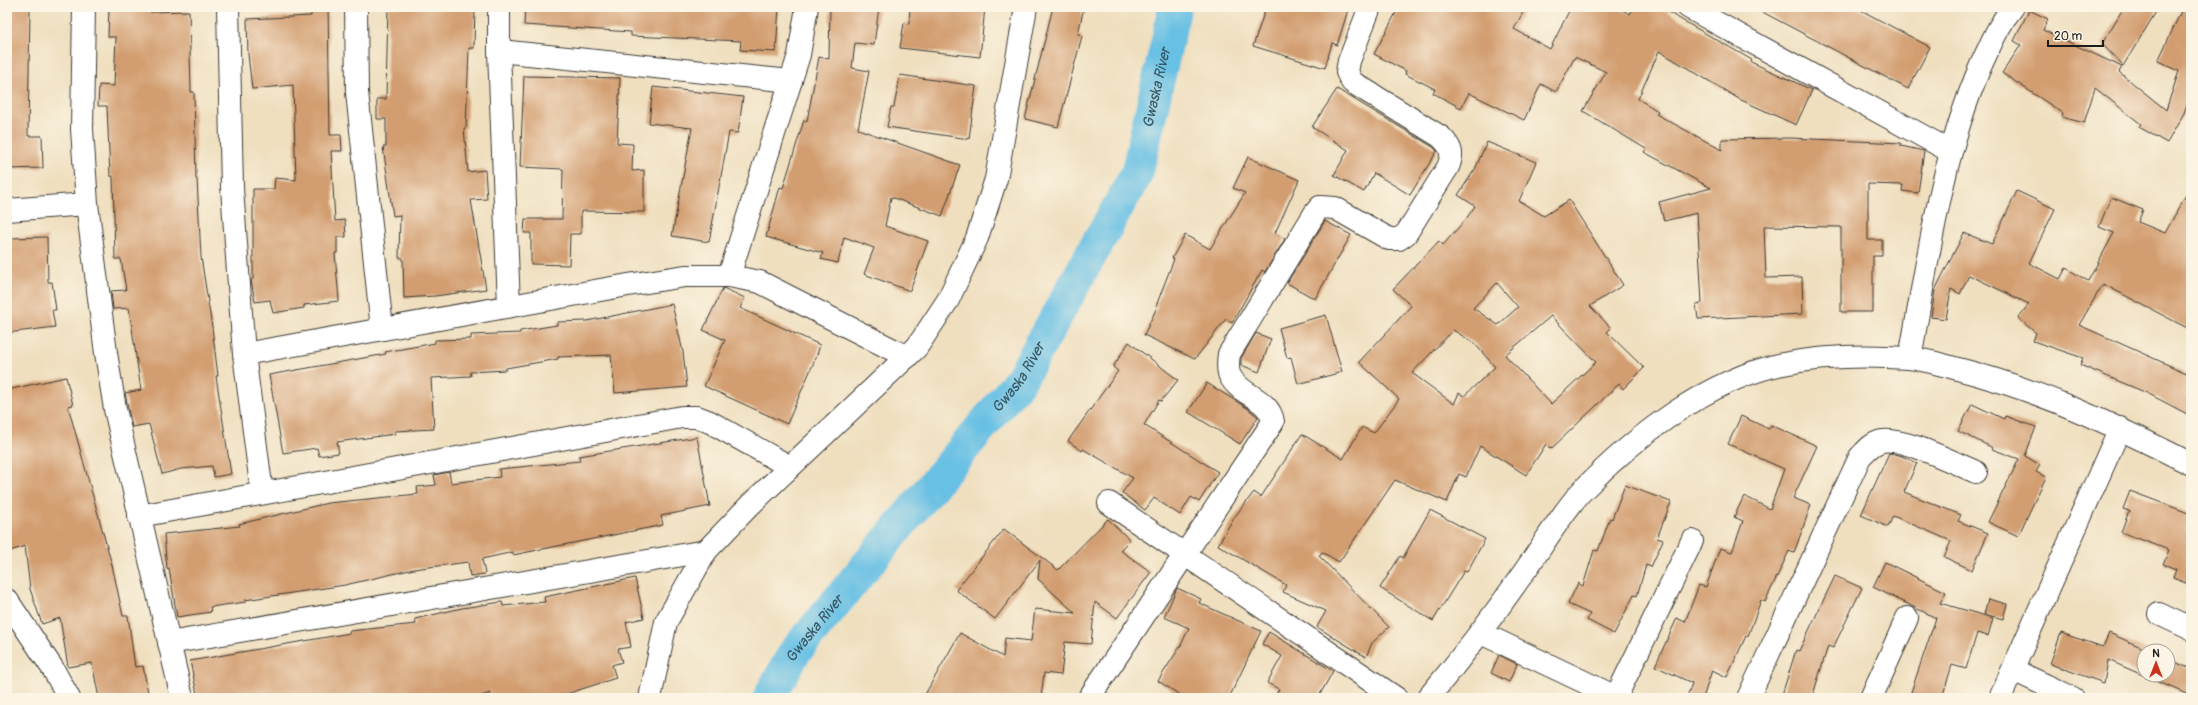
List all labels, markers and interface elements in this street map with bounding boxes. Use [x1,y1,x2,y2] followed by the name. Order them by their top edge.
[2048,22,2103,48] scale bar
[2054,29,2083,44] text: 20 m
[1138,44,1175,130] water label: Gwaska River
[987,338,1050,417] water label: Gwaska River
[781,590,849,666] water label: Gwaska River
[2136,643,2176,683] north arrow
[2152,647,2160,660] text: N

